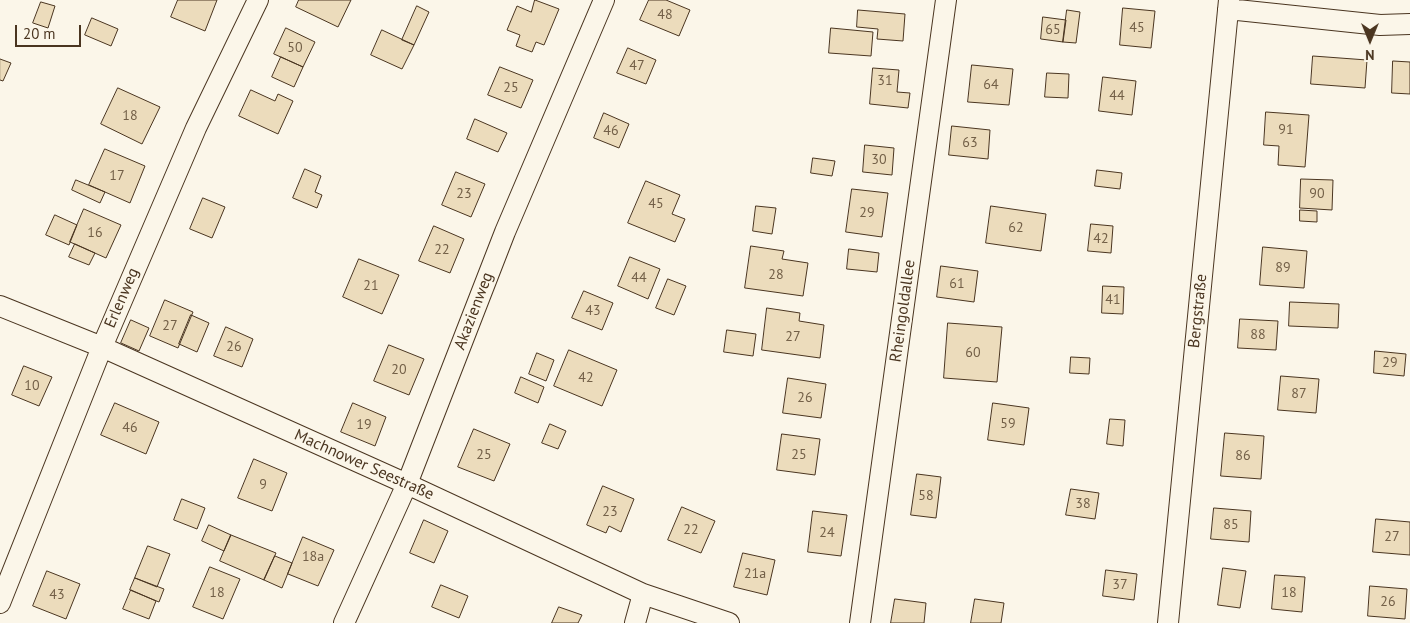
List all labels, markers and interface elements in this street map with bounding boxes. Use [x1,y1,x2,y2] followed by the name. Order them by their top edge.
[657,7,673,23] house number: 48
[18,15,84,47] scale bar
[1345,15,1395,65] north arrow
[1129,20,1145,36] house number: 45
[1045,22,1061,38] house number: 65
[23,24,56,43] text: 20 m
[287,40,303,56] house number: 50
[1365,46,1375,64] text: N
[629,58,645,74] house number: 47
[877,73,893,89] house number: 31
[983,77,999,93] house number: 64
[503,80,519,96] house number: 25
[1109,88,1125,104] house number: 44
[122,108,138,124] house number: 18
[1278,122,1294,138] house number: 91
[603,123,619,139] house number: 46
[962,135,978,151] house number: 63
[871,152,887,168] house number: 30
[109,168,125,184] house number: 17
[456,186,472,202] house number: 23
[1309,186,1325,202] house number: 90
[648,196,664,212] house number: 45
[859,205,875,221] house number: 29
[1008,220,1024,236] house number: 62
[87,225,103,241] house number: 16
[1093,231,1109,247] house number: 42
[434,242,450,258] house number: 22
[886,259,920,363] street label: Rheingoldallee
[1275,260,1291,276] house number: 89
[101,265,143,331] street label: Erlenweg
[768,267,784,283] house number: 28
[450,270,498,352] street label: Akazienweg
[631,270,647,286] house number: 44
[1185,273,1211,349] street label: Bergstraße
[949,276,965,292] house number: 61
[363,278,379,294] house number: 21
[1105,292,1121,308] house number: 41
[585,303,601,319] house number: 43
[162,318,178,334] house number: 27
[1250,327,1266,343] house number: 88
[785,329,801,345] house number: 27
[226,339,242,355] house number: 26
[965,345,981,361] house number: 60
[1382,355,1398,371] house number: 29
[391,362,407,378] house number: 20
[578,370,594,386] house number: 42
[24,378,40,394] house number: 10
[1291,386,1307,402] house number: 87
[797,390,813,406] house number: 26
[1000,416,1016,432] house number: 59
[356,417,372,433] house number: 19
[122,420,138,436] house number: 46
[291,426,437,504] street label: Machnower Seestraße
[476,447,492,463] house number: 25
[791,447,807,463] house number: 25
[1235,448,1251,464] house number: 86
[259,477,267,493] house number: 9
[918,488,934,504] house number: 58
[1075,496,1091,512] house number: 38
[602,504,618,520] house number: 23
[1223,517,1239,533] house number: 85
[683,522,699,538] house number: 22
[819,525,835,541] house number: 24
[1384,529,1400,545] house number: 27
[302,549,324,565] house number: 18a
[744,566,766,582] house number: 21a
[1112,577,1128,593] house number: 37
[209,585,225,601] house number: 18
[1281,585,1297,601] house number: 18
[49,587,65,603] house number: 43
[1380,594,1396,610] house number: 26

